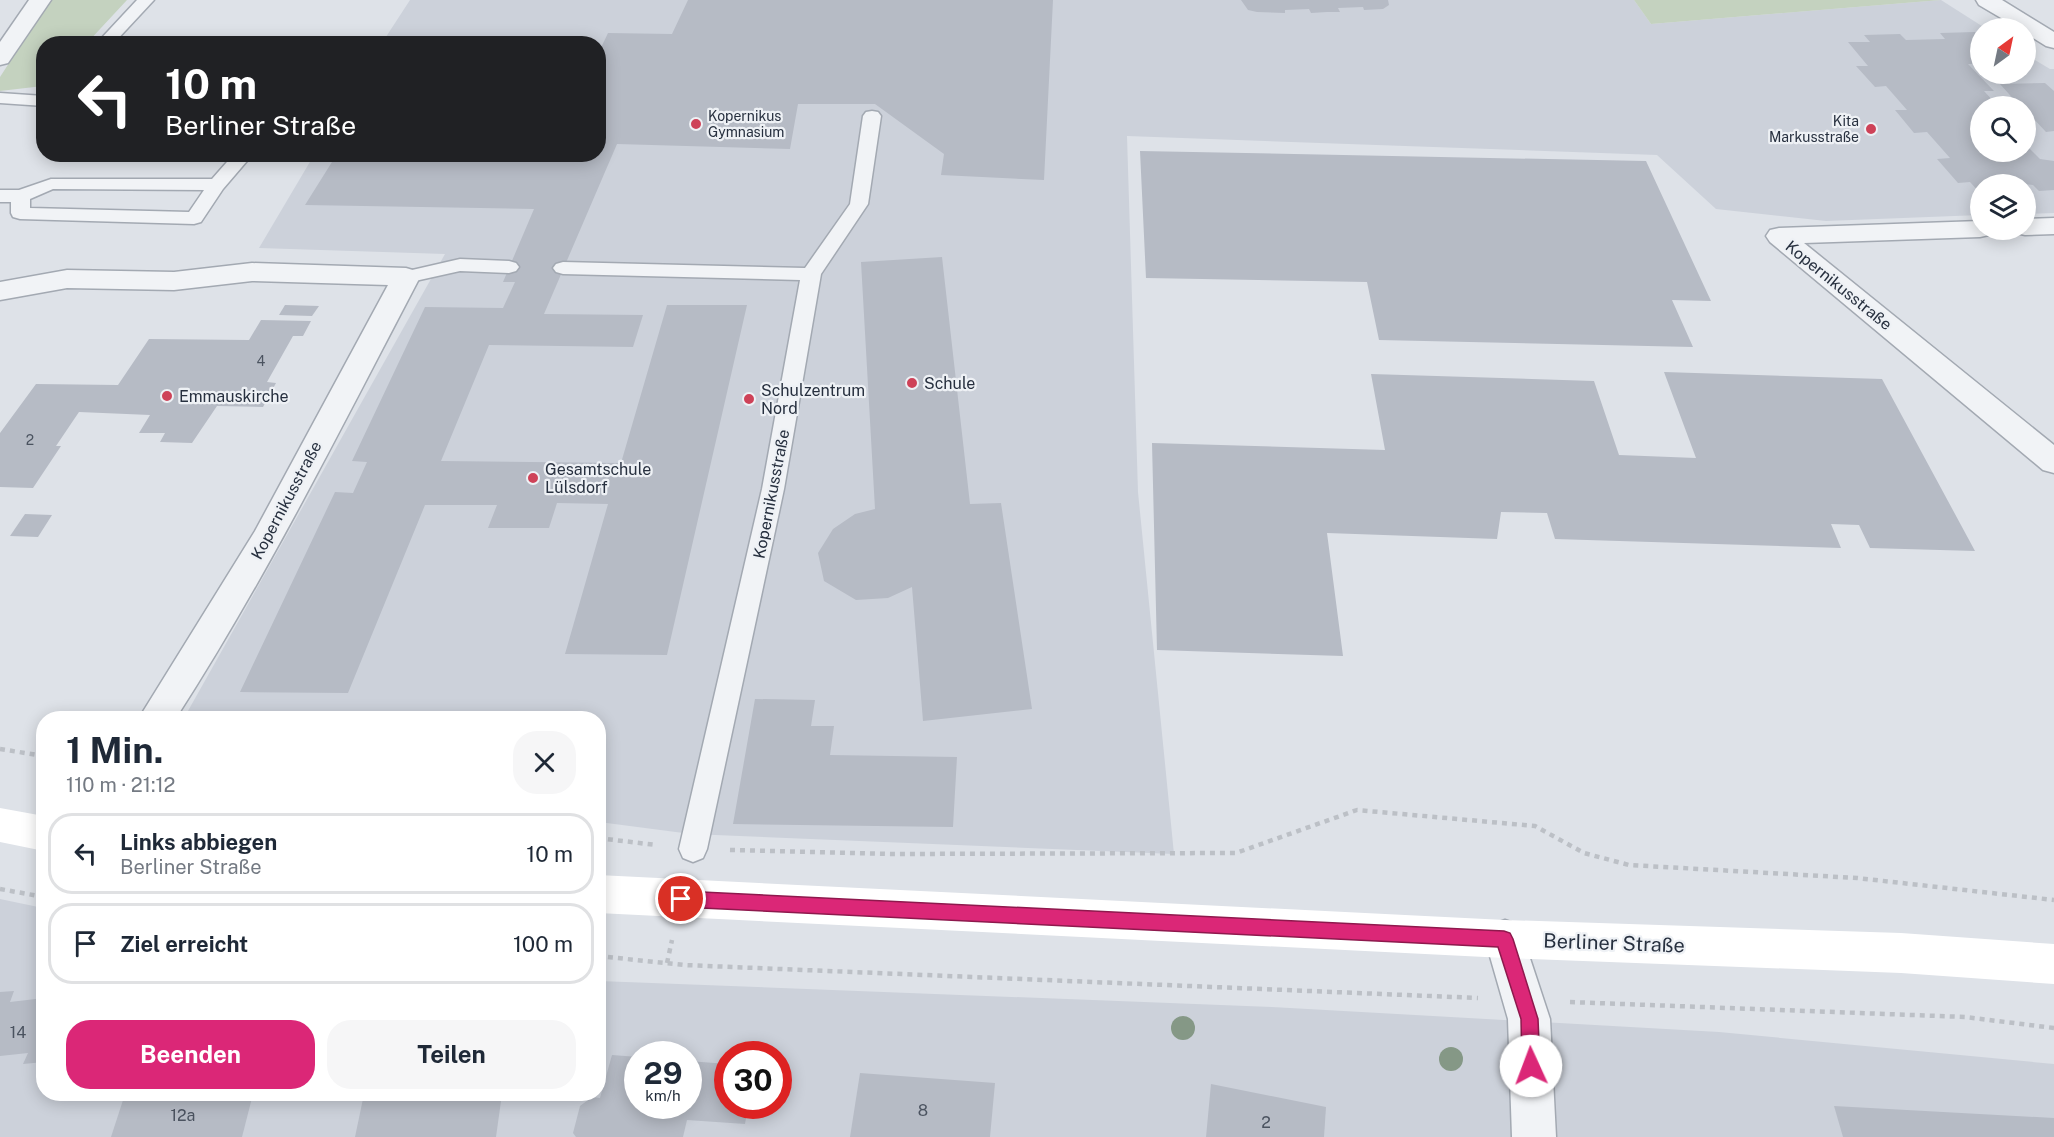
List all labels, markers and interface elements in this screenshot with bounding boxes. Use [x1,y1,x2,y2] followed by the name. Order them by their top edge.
[1970,18,2036,84] north arrow
[1970,18,2036,240] map controls
[165,59,257,108] text: 10 m
[66,60,144,138] icon: left
[1970,96,2036,162] button: search
[708,108,784,140] place label: Kopernikus Gymnasium
[165,109,356,141] text: Berliner Straße
[1769,113,1859,145] place label: Kita Markusstraße
[689,117,703,131] marker: Kopernikus Gymnasium
[1864,122,1878,136] marker: Kita Markusstraße
[1970,174,2036,240] button: layers
[1782,237,1896,334] street label: Kopernikusstraße
[257,353,266,369] house number: 4
[924,374,975,393] place label: Schule
[905,376,919,390] marker: Schule
[761,381,865,418] place label: Schulzentrum Nord
[179,387,289,406] place label: Emmauskirche
[160,389,174,403] marker: Emmauskirche
[742,392,756,406] marker: Schulzentrum Nord
[750,428,793,560] street label: Kopernikusstraße
[26,432,34,448] house number: 2
[247,438,326,563] street label: Kopernikusstraße
[545,460,651,497] place label: Gesamtschule Lülsdorf
[526,471,540,485] marker: Gesamtschule Lülsdorf
[66,729,163,771] text: 1 Min.
[513,731,576,794] button: close
[66,773,176,797] text: 110 m · 21:12
[120,829,277,855] text: Links abbiegen
[69,837,102,870] icon: left
[526,841,573,867] text: 10 m
[120,855,262,879] text: Berliner Straße
[655,873,706,924] pin
[664,882,697,915] icon: arrive
[69,927,102,960] icon: arrive
[1543,929,1685,957] street label: Berliner Straße
[120,931,248,957] text: Ziel erreicht
[513,931,573,957] text: 100 m
[66,1020,315,1089] button: Beenden
[327,1020,576,1089] button: Teilen
[10,1023,26,1042] house number: 14
[1499,1034,1563,1098] position arrow
[714,1041,792,1119] speed limit sign: 30
[644,1055,682,1091] text: 29
[645,1087,681,1104] text: km/h
[918,1101,928,1120] house number: 8
[171,1106,195,1125] house number: 12a
[1261,1113,1271,1132] house number: 2

